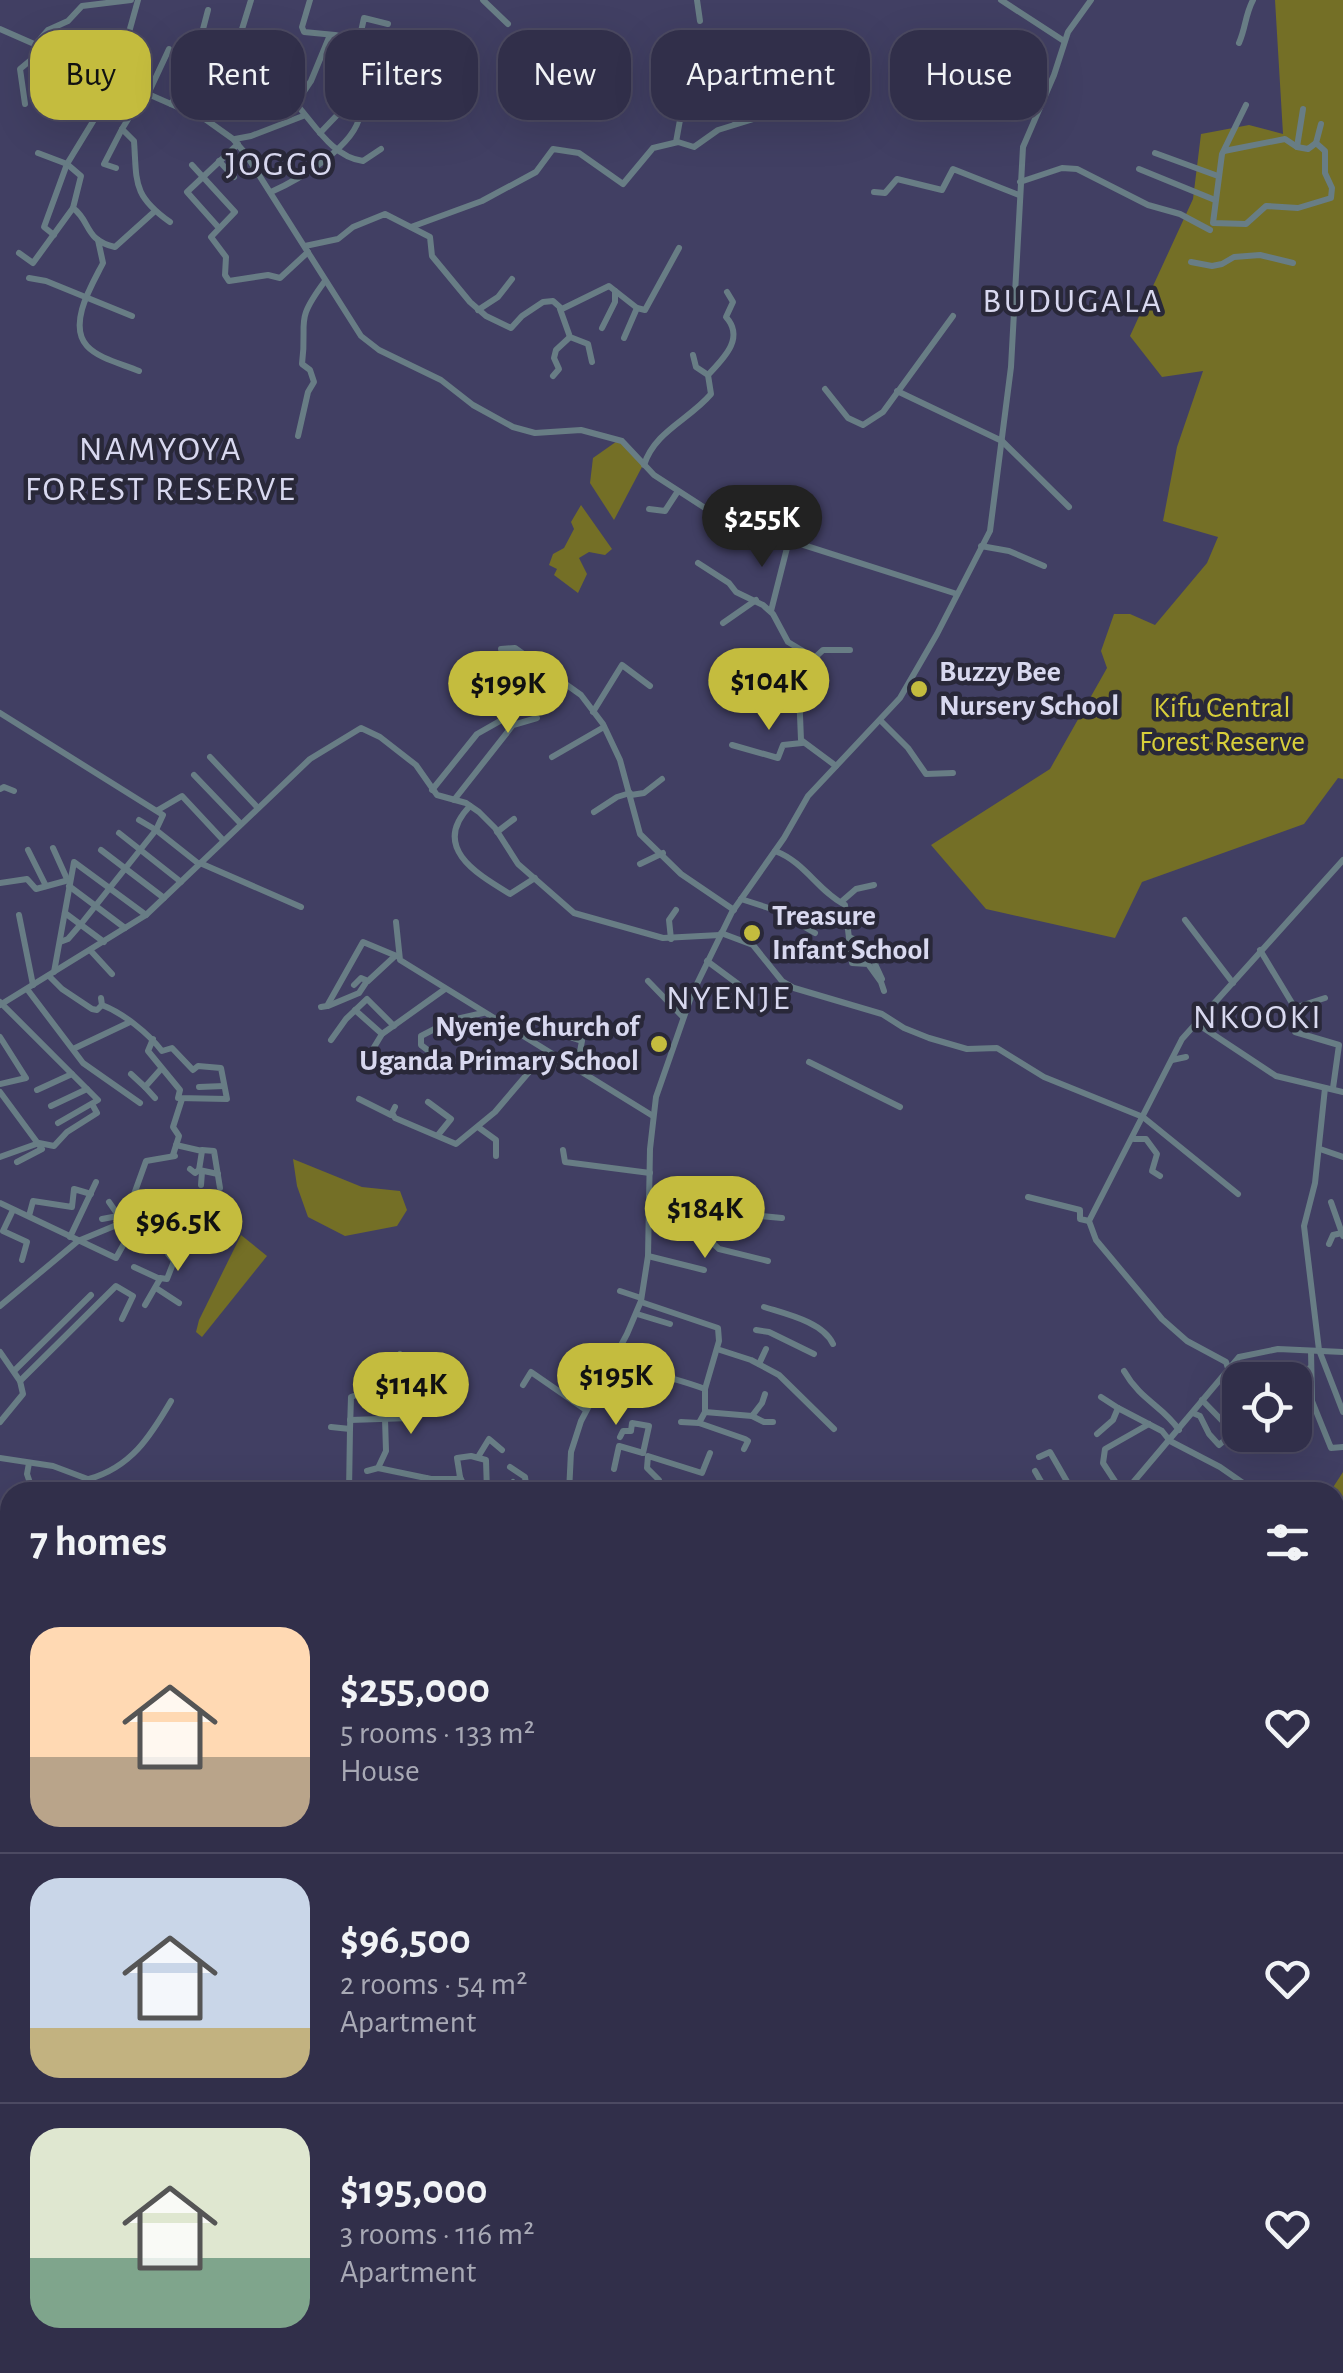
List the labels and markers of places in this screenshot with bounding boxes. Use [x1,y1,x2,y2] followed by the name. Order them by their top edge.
[692,485,832,570] pin: $255K
[699,648,839,733] pin: $104K
[438,651,578,736] pin: $199K
[939,657,1119,721] place label: Buzzy Bee Nursery School
[908,678,930,700] marker: Buzzy Bee Nursery School
[772,901,930,965] place label: Treasure Infant School
[741,922,763,944] marker: Treasure Infant School
[359,1012,641,1076] place label: Nyenje Church of Uganda Primary School
[648,1033,670,1055] marker: Nyenje Church of Uganda Primary School
[635,1176,775,1261] pin: $184K
[97,1189,259,1274] pin: $96.5K
[546,1343,686,1428] pin: $195K
[341,1352,481,1437] pin: $114K

